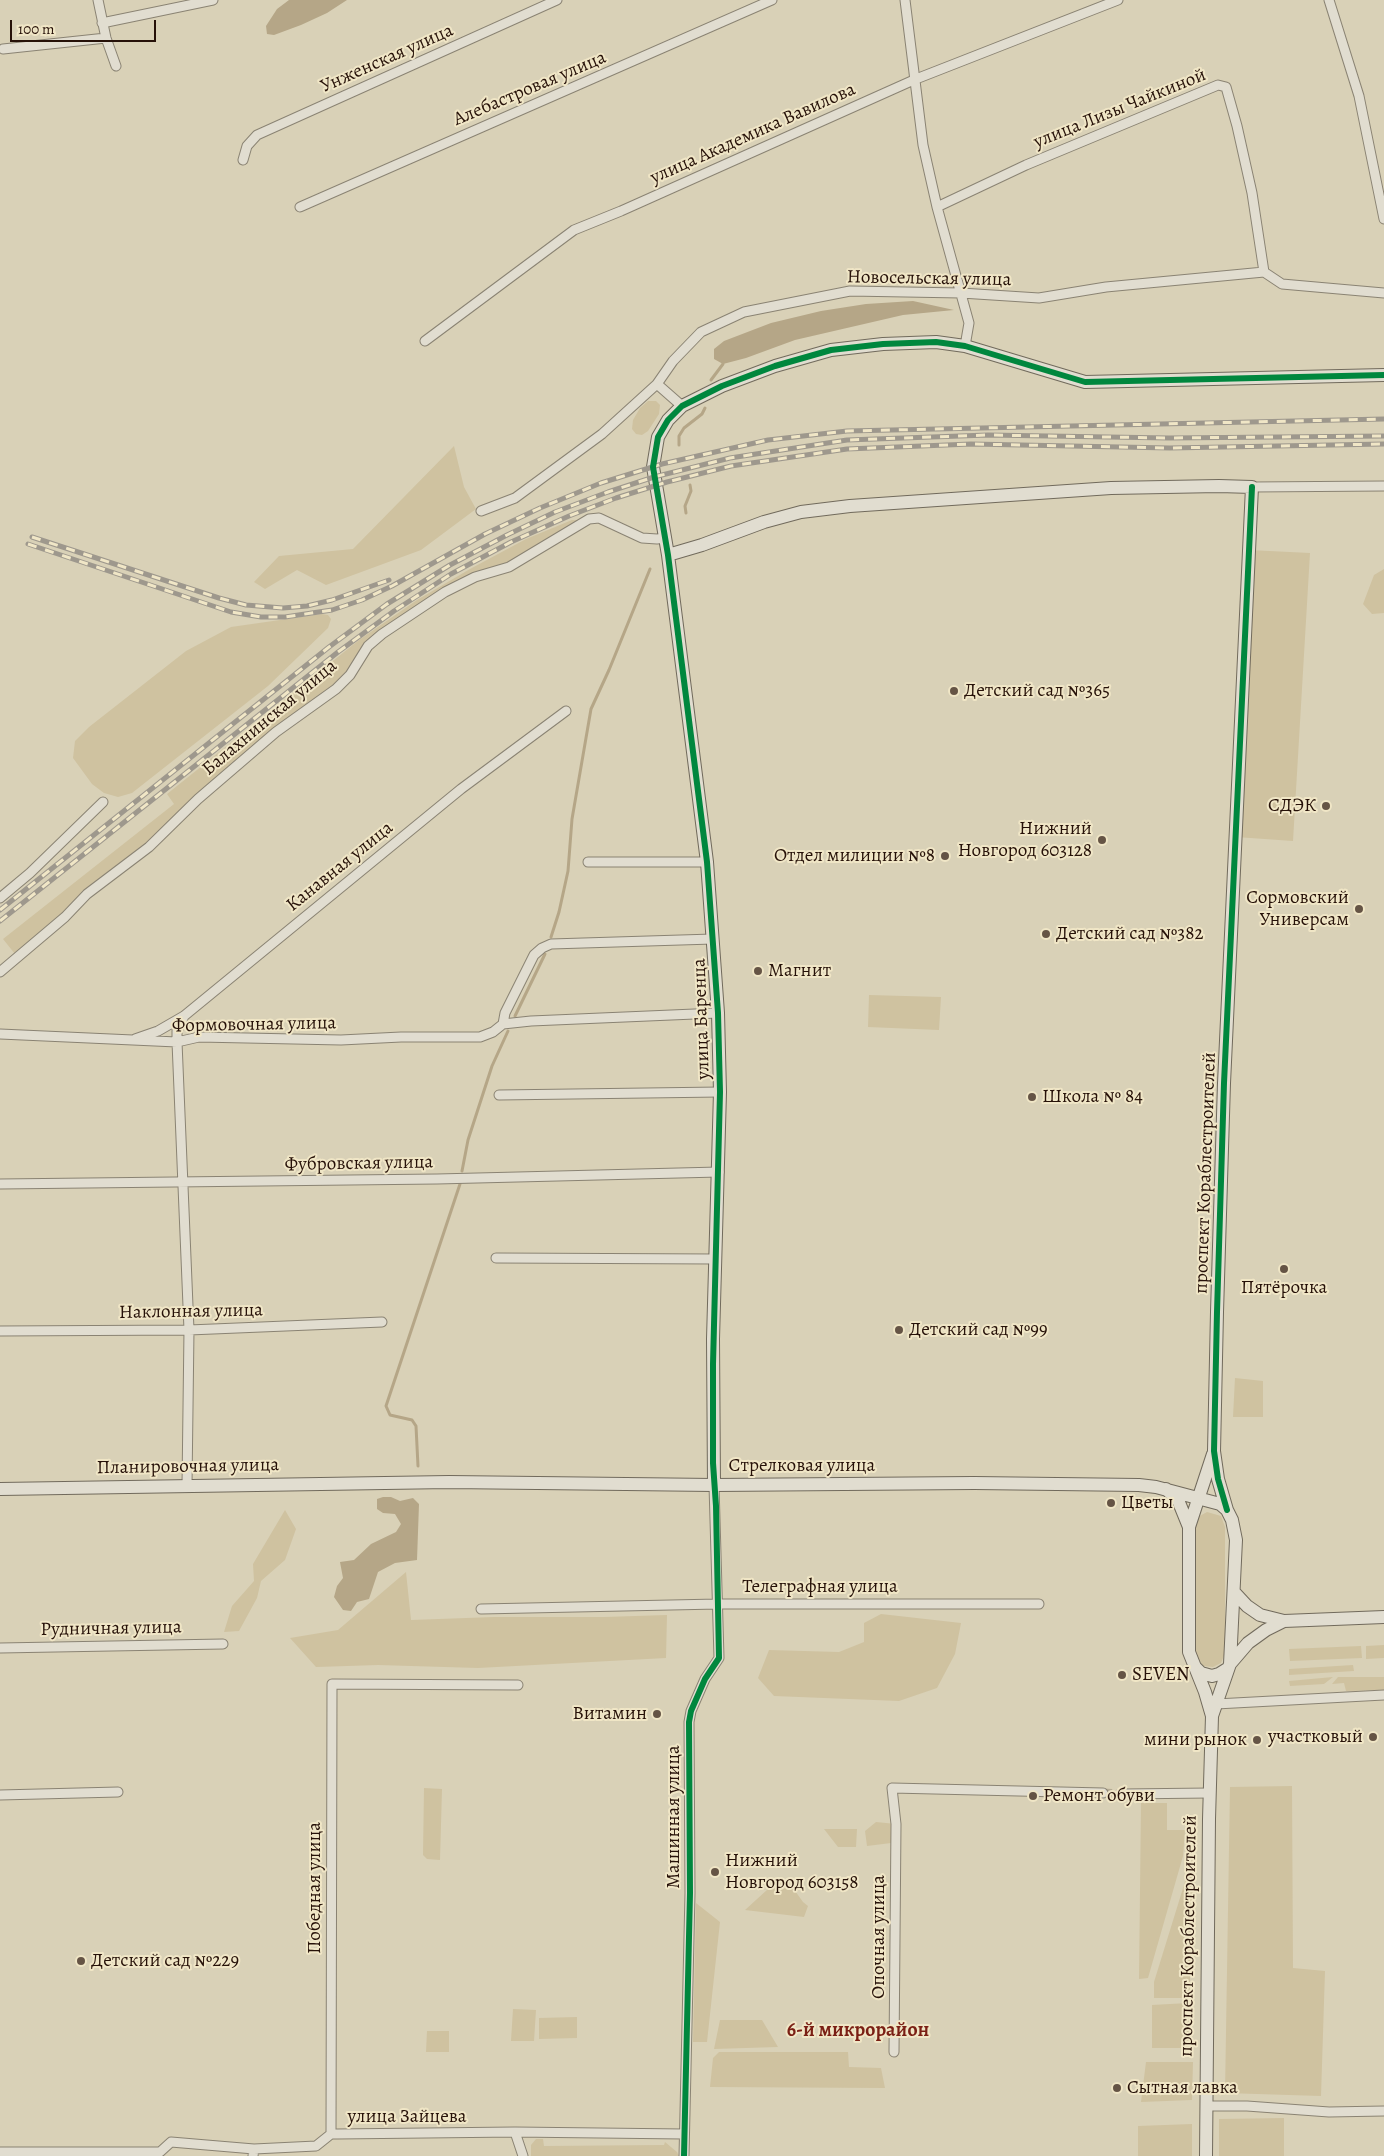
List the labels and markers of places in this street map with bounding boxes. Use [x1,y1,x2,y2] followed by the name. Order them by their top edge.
[964,680,1110,702] place label: Детский сад №365
[948,685,960,697] marker: Детский сад №365
[1268,795,1316,817] place label: СДЭК
[1320,800,1332,812] marker: СДЭК
[958,818,1092,862] place label: Нижний Новгород 603128
[1096,834,1108,846] marker: Нижний Новгород 603128
[774,845,935,867] place label: Отдел милиции №8
[939,850,951,862] marker: Отдел милиции №8
[1246,887,1349,931] place label: Сормовский Универсам
[1353,903,1365,915] marker: Сормовский Универсам
[1056,923,1203,945] place label: Детский сад №382
[1040,928,1052,940] marker: Детский сад №382
[768,960,831,982] place label: Магнит
[752,965,764,977] marker: Магнит
[1042,1086,1143,1108] place label: Школа № 84
[1026,1091,1038,1103] marker: Школа № 84
[1278,1263,1290,1275] marker: Пятёрочка
[1241,1277,1327,1299] place label: Пятёрочка
[909,1319,1048,1341] place label: Детский сад №99
[893,1324,905,1336] marker: Детский сад №99
[1121,1492,1173,1514] place label: Цветы
[1105,1497,1117,1509] marker: Цветы
[1132,1664,1190,1686] place label: SEVEN
[1116,1669,1128,1681] marker: SEVEN
[573,1703,647,1725] place label: Витамин
[651,1708,663,1720] marker: Витамин
[1268,1726,1363,1748] place label: участковый
[1144,1729,1247,1751] place label: мини рынок
[1367,1731,1379,1743] marker: участковый
[1251,1734,1263,1746] marker: мини рынок
[1043,1785,1155,1807] place label: Ремонт обуви
[1027,1790,1039,1802] marker: Ремонт обуви
[725,1850,859,1894] place label: Нижний Новгород 603158
[709,1866,721,1878] marker: Нижний Новгород 603158
[91,1950,239,1972] place label: Детский сад №229
[75,1955,87,1967] marker: Детский сад №229
[1127,2077,1238,2099] place label: Сытная лавка
[1111,2082,1123,2094] marker: Сытная лавка

